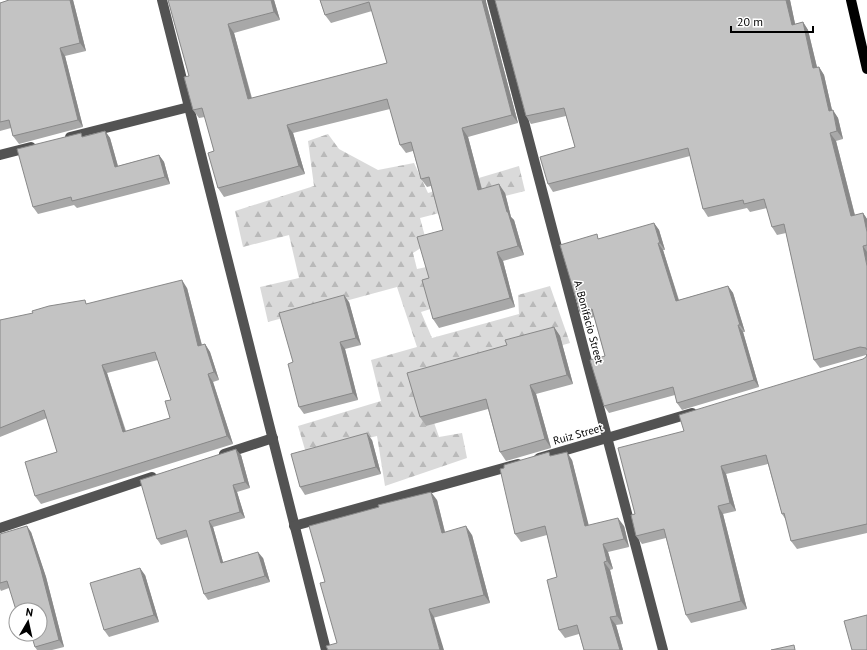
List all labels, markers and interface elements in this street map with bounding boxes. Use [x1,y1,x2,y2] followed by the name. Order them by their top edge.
[731,8,813,34] scale bar
[737,14,763,29] text: 20 m
[571,279,607,366] street label: A. Bonifacio Street
[552,420,605,448] street label: Ruiz Street
[8,602,48,642] north arrow
[25,605,34,620] text: N

